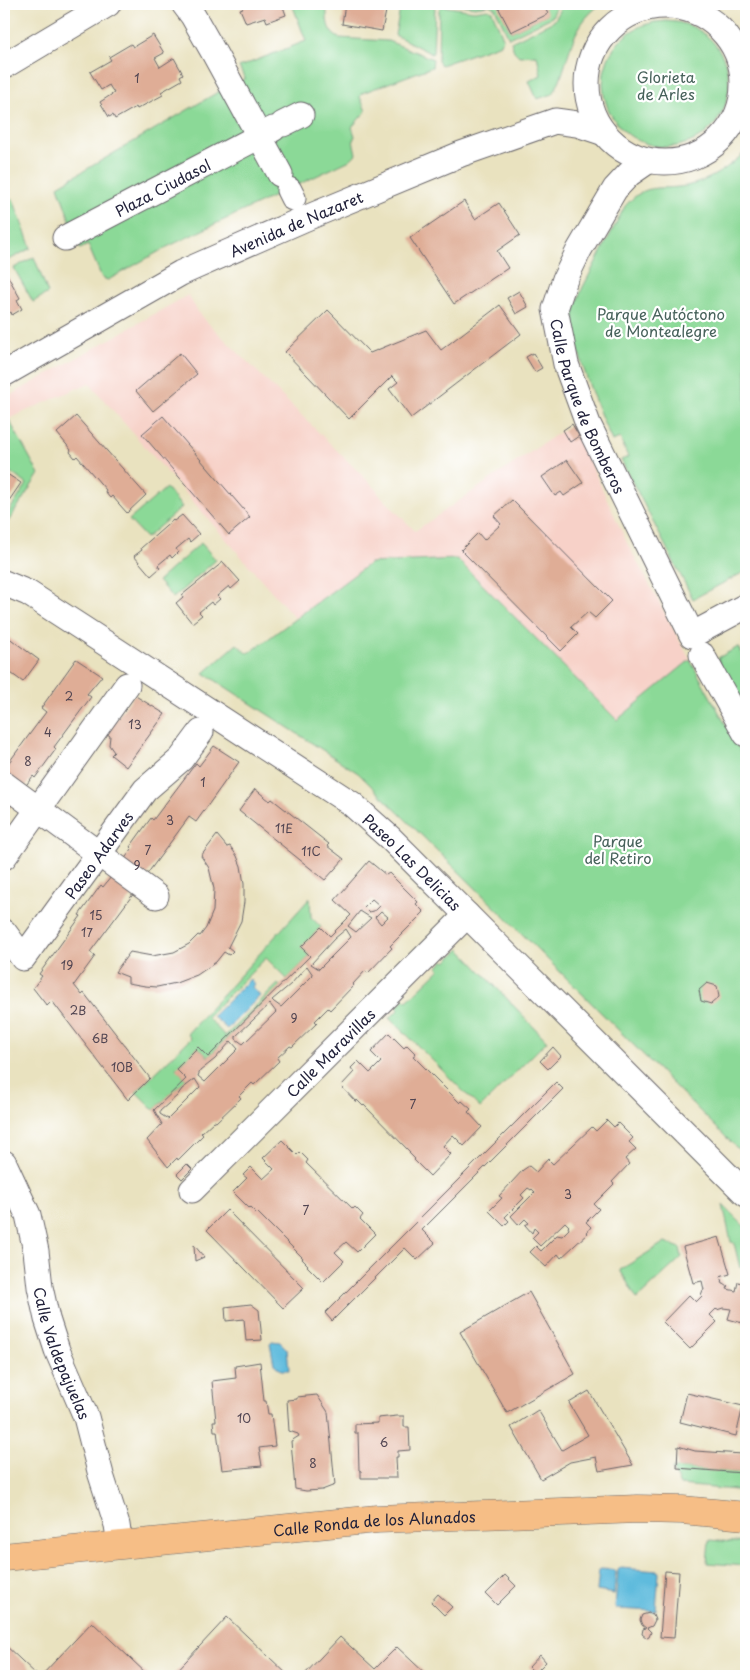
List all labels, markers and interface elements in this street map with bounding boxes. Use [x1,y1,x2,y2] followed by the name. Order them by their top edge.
[637,65,696,105] park label: Glorieta de Arles
[134,69,140,87] house number: 1
[110,152,214,222] street label: Plaza Ciudasol
[226,185,366,262] street label: Avenida de Nazaret
[597,302,725,342] park label: Parque Autóctono de Montealegre
[546,316,632,497] street label: Calle Parque de Bomberos
[65,687,73,705] house number: 2
[128,715,142,733] house number: 13
[44,723,52,741] house number: 4
[24,752,32,770] house number: 8
[200,773,206,791] house number: 1
[58,806,138,903] street label: Paseo Adarves
[358,807,467,915] street label: Paseo Las Delicias
[166,811,174,829] house number: 3
[275,819,293,837] house number: 11E
[584,829,652,869] park label: Parque del Retiro
[145,841,152,859] house number: 7
[301,842,321,860] house number: 11C
[133,856,141,874] house number: 9
[89,906,103,924] house number: 15
[81,923,93,941] house number: 17
[61,956,73,974] house number: 19
[70,1001,86,1019] house number: 2B
[280,1002,380,1102] street label: Calle Maravillas
[290,1009,298,1027] house number: 9
[92,1029,108,1047] house number: 6B
[111,1058,133,1076] house number: 10B
[410,1095,417,1113] house number: 7
[564,1185,572,1203] house number: 3
[303,1201,310,1219] house number: 7
[29,1284,97,1423] street label: Calle Valdepajuelas
[237,1409,251,1427] house number: 10
[380,1433,388,1451] house number: 6
[309,1454,317,1472] house number: 8
[272,1504,476,1541] street label: Calle Ronda de los Alunados

